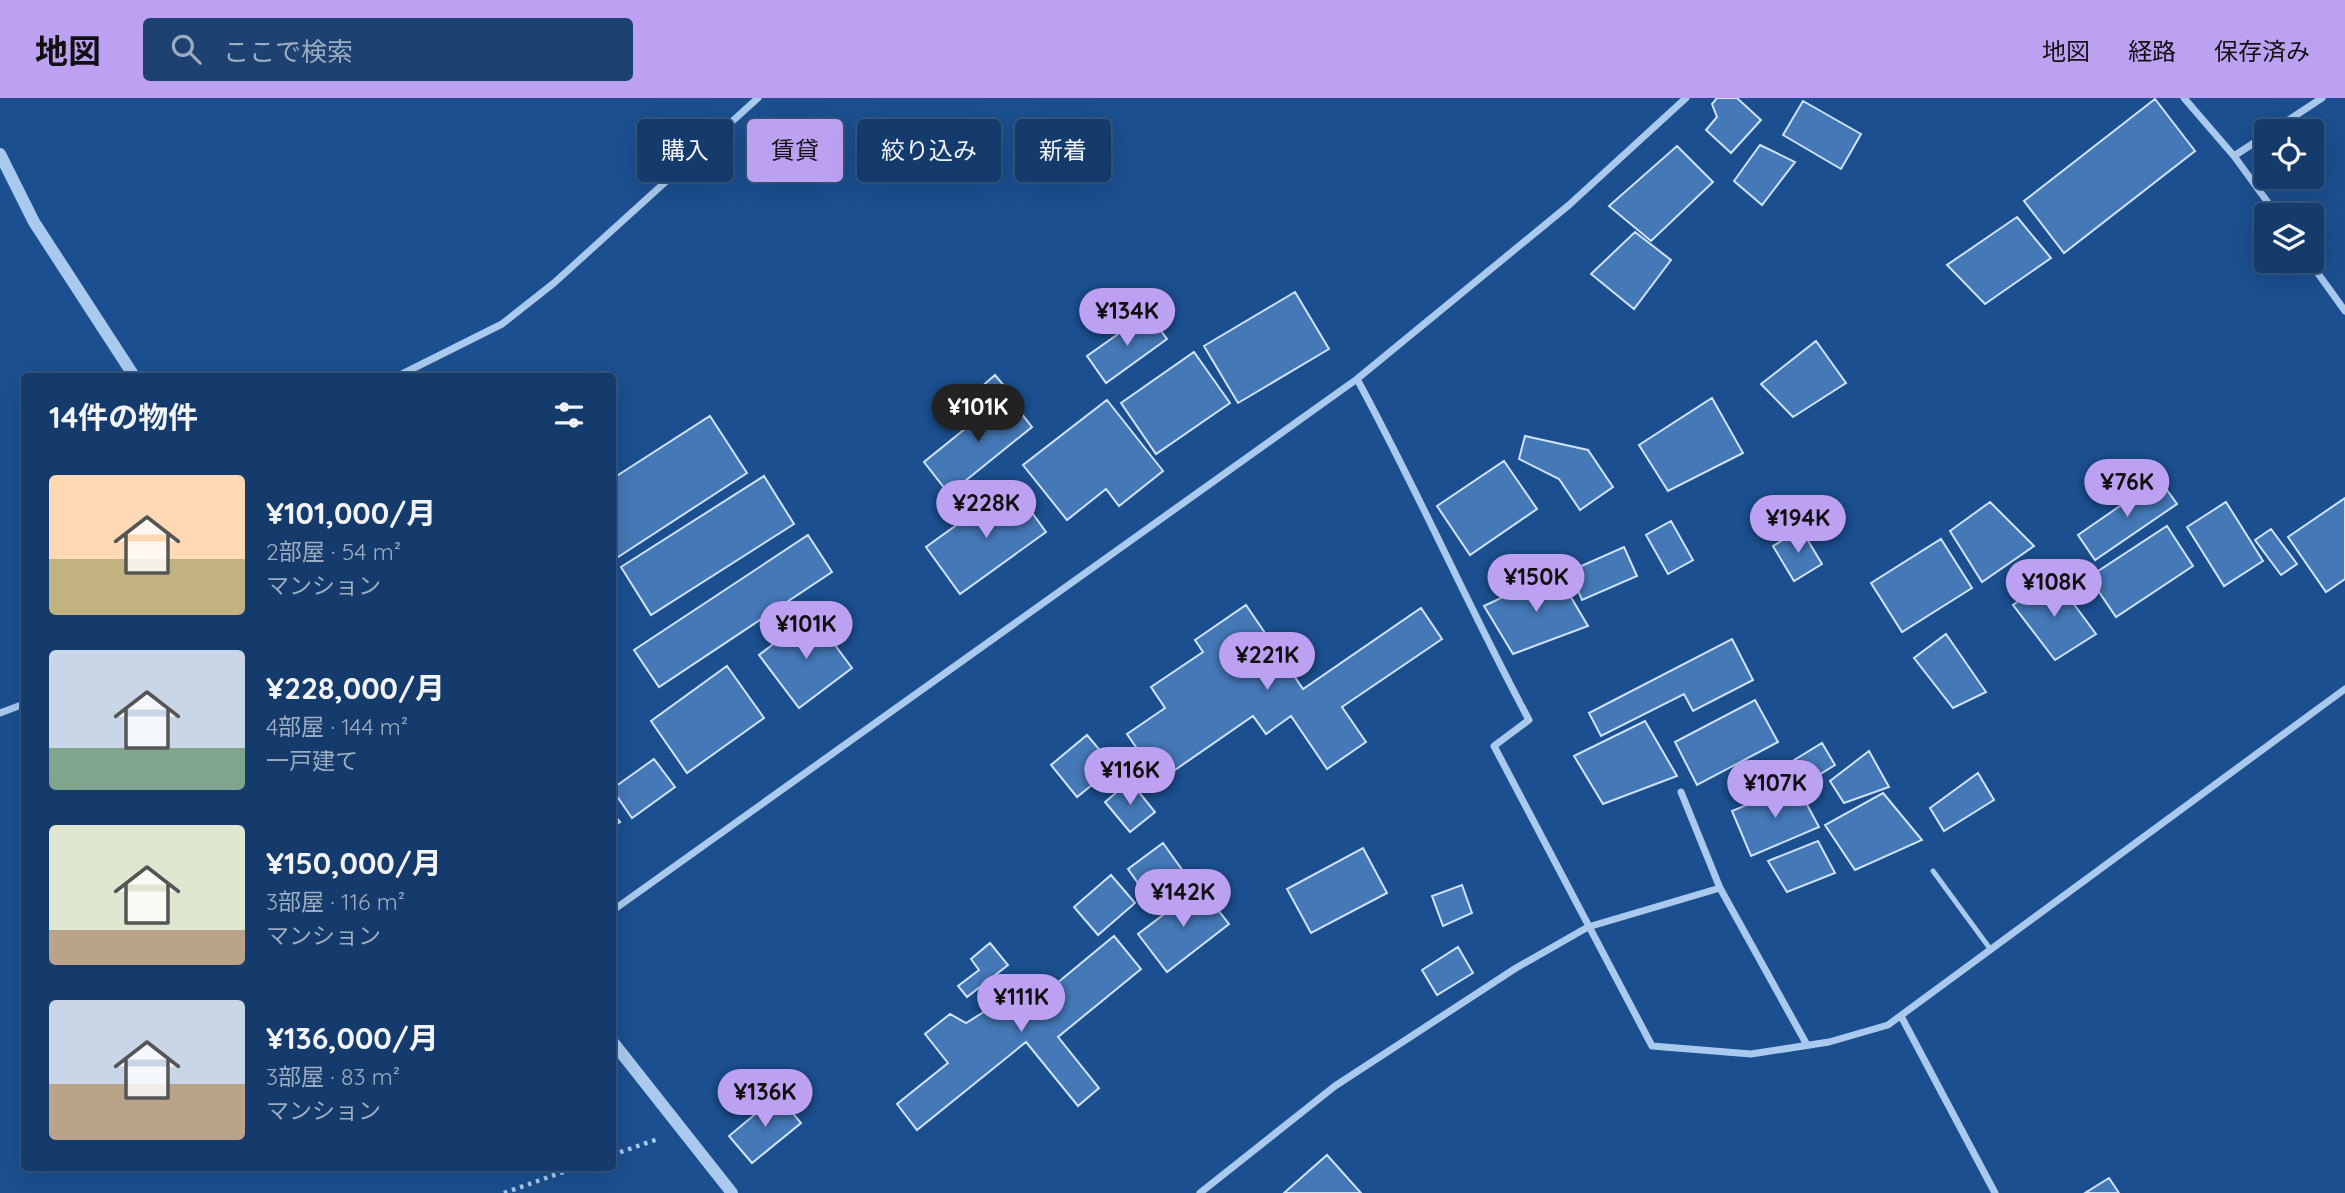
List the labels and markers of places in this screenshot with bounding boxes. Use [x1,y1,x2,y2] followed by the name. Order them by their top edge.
[1078,288,1176,348] pin: ¥134K
[929,384,1027,444] pin: ¥101K
[2086,460,2168,519] pin: ¥76K
[937,480,1035,540] pin: ¥228K
[1749,496,1847,555] pin: ¥194K
[1487,554,1585,614] pin: ¥150K
[2005,560,2103,619] pin: ¥108K
[757,602,855,661] pin: ¥101K
[1218,632,1316,692] pin: ¥221K
[1081,748,1179,807] pin: ¥116K
[1726,760,1824,820] pin: ¥107K
[1134,870,1232,929] pin: ¥142K
[972,974,1070,1034] pin: ¥111K
[716,1070,814,1129] pin: ¥136K

